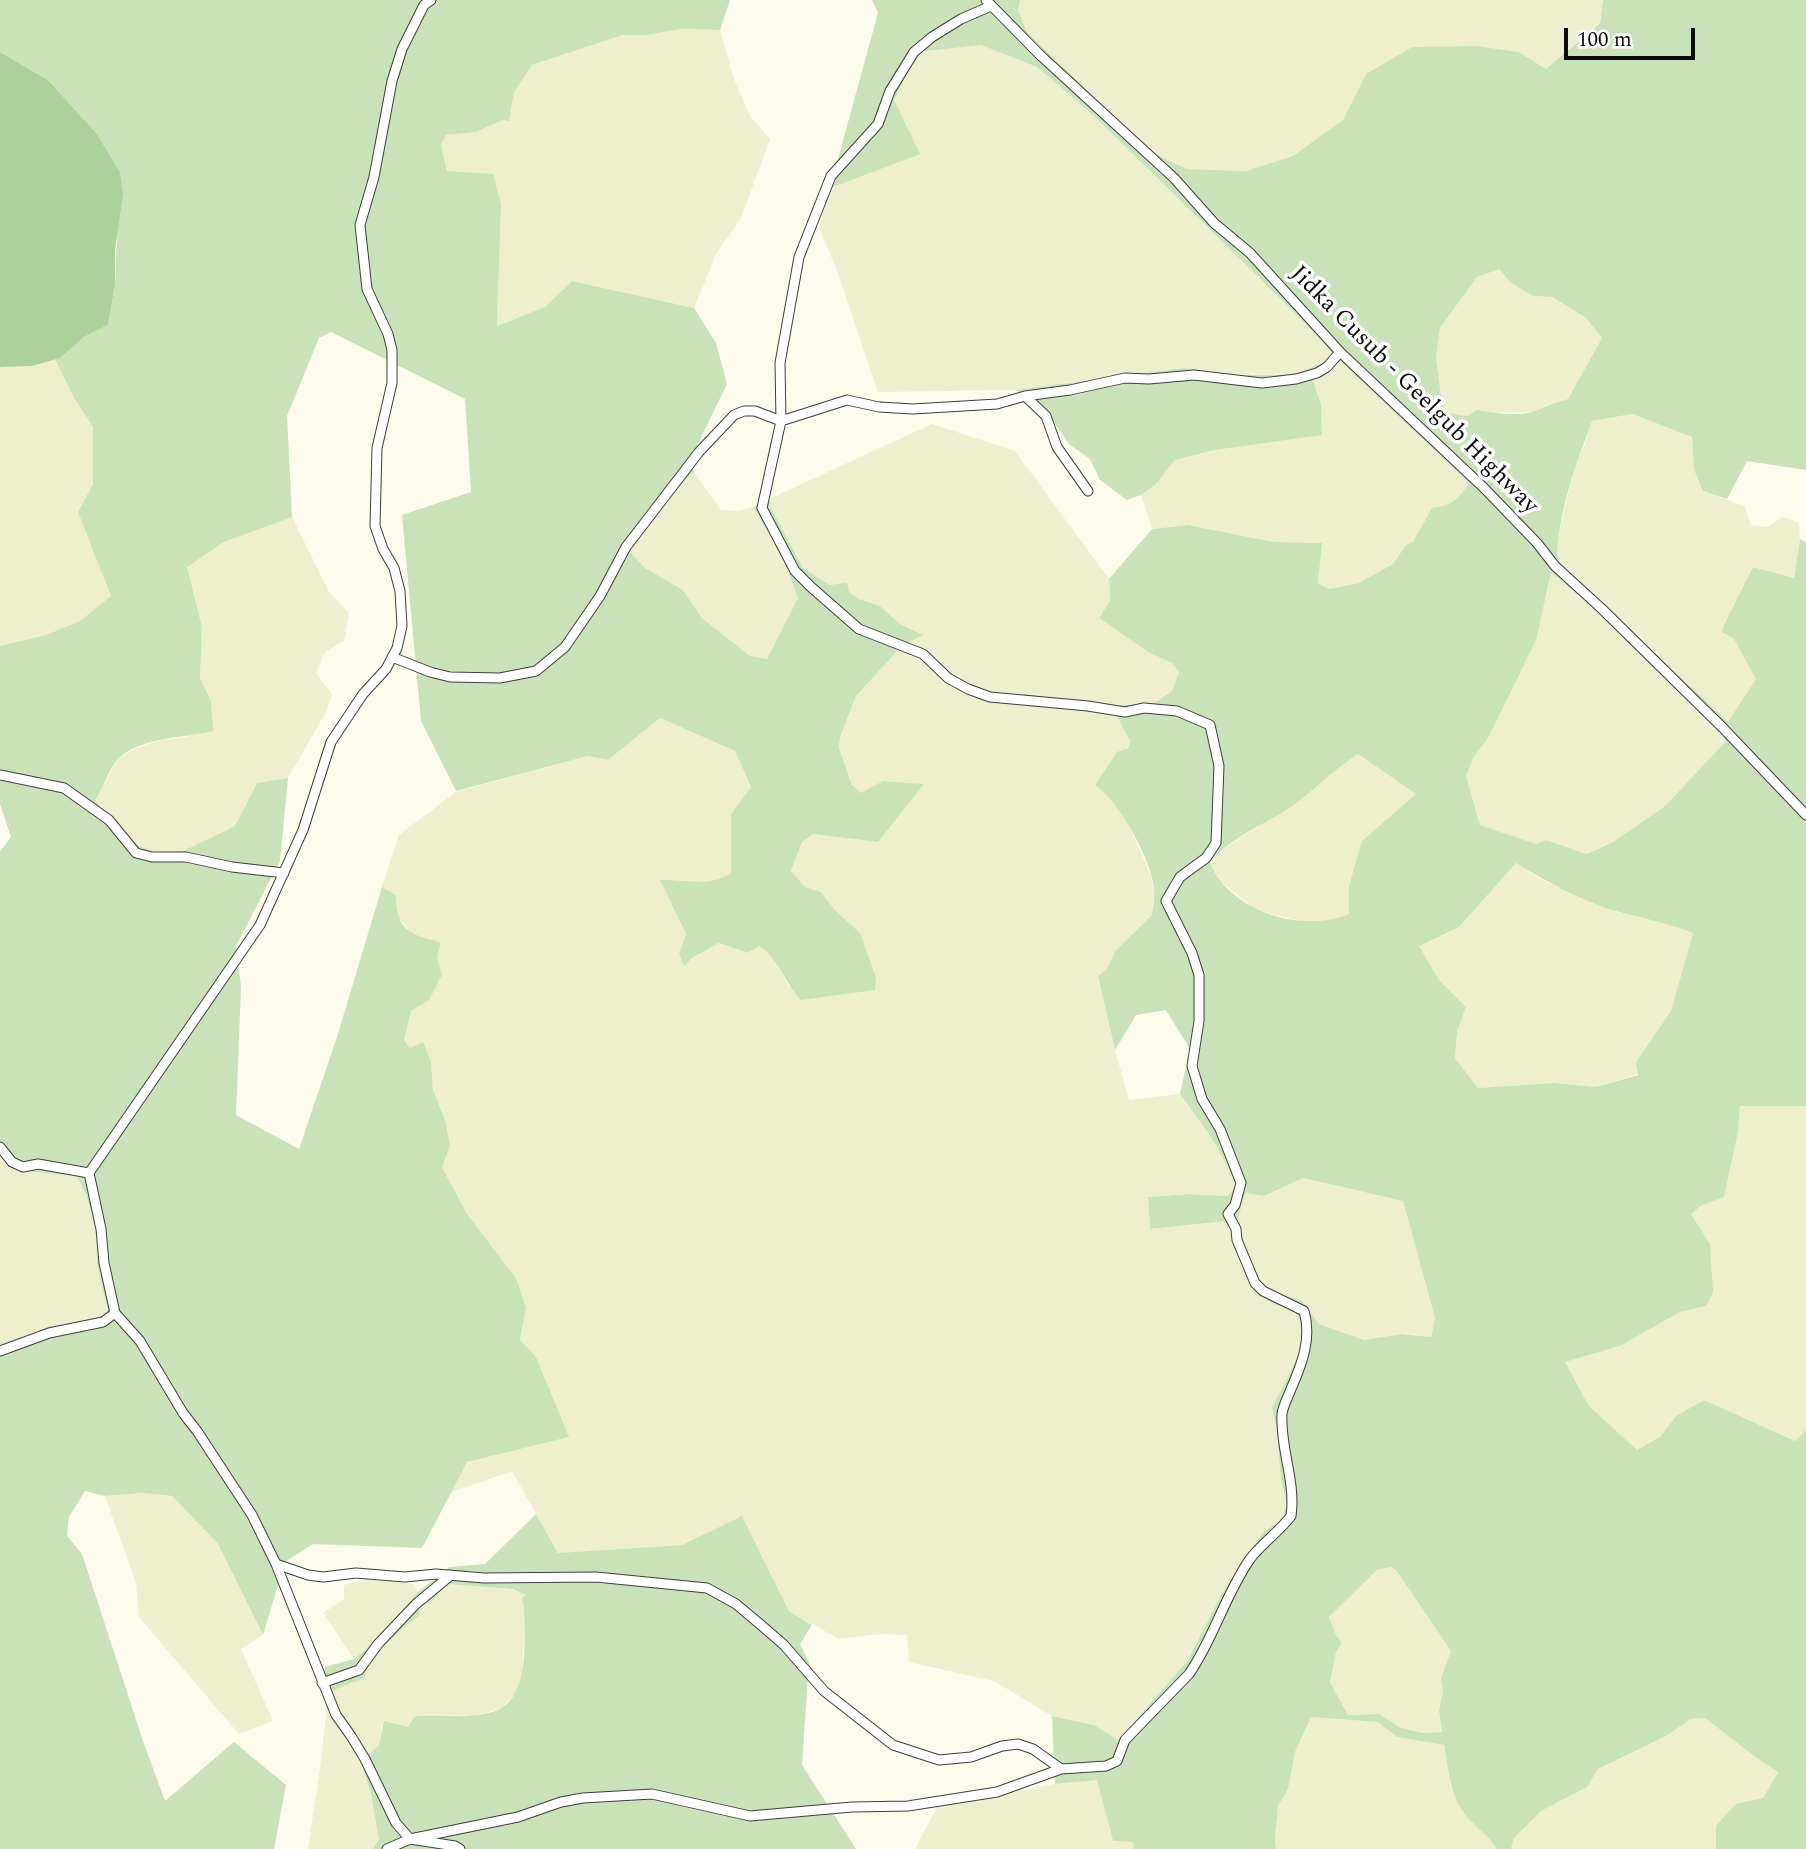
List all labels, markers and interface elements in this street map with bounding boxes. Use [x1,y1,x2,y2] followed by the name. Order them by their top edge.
[1568,14,1699,58] scale bar
[1577,24,1632,56] text: 100 m
[1283,261,1543,521] street label: Jidka Cusub - Geelgub Highway

